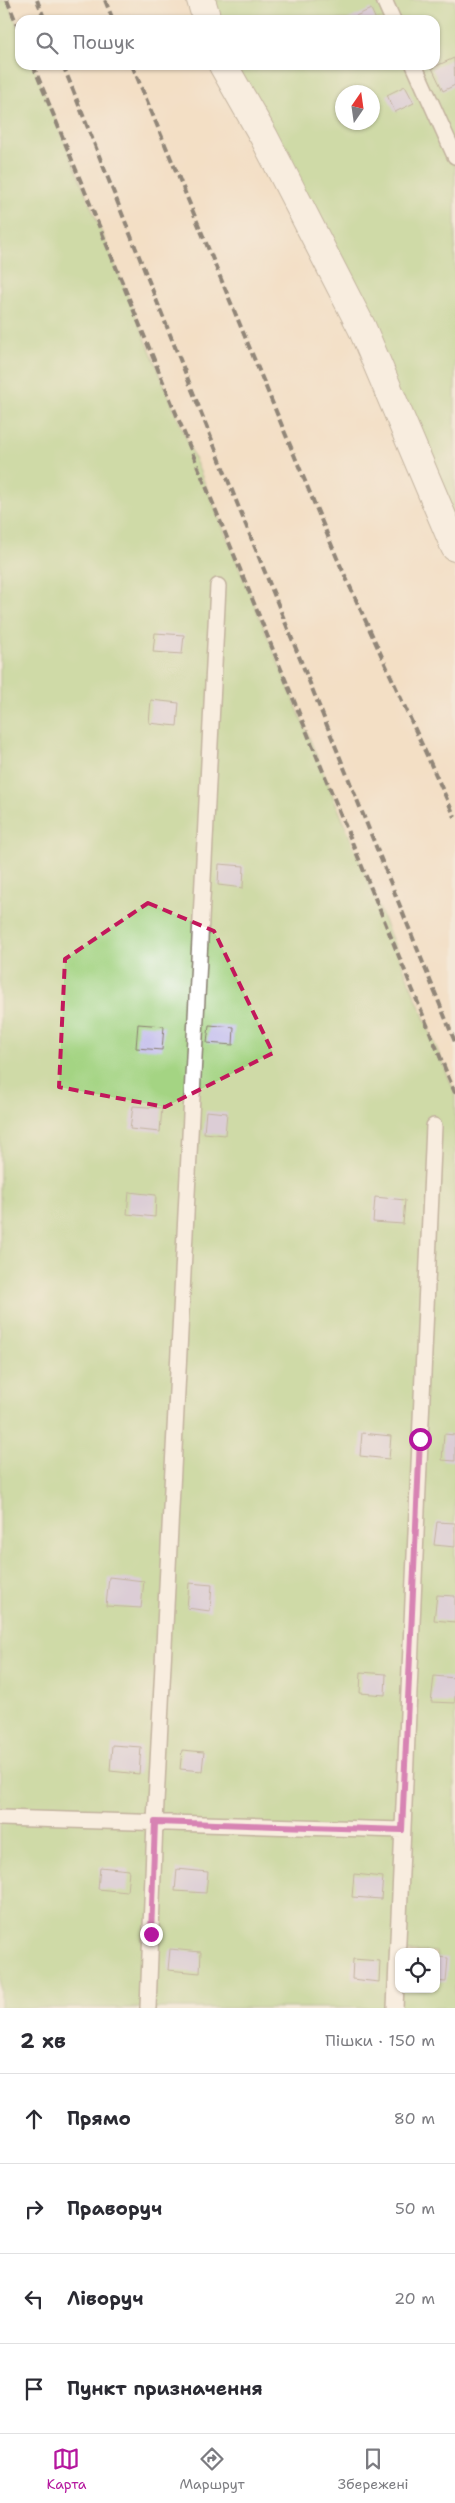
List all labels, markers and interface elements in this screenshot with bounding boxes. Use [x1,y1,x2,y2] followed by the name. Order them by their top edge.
[15,15,440,70] search box
[33,29,61,57] icon: search
[73,30,135,55] text: Пошук
[335,85,380,130] north arrow
[409,1428,432,1451] route start
[140,1923,163,1946] route end
[395,1948,440,1993] map controls
[395,1948,440,1993] button: locate
[20,2027,66,2055] text: 2 хв
[325,2030,435,2051] text: Пішки · 150 m
[20,2105,48,2133] icon: ahead
[67,2106,131,2131] text: Прямо
[394,2108,435,2129] text: 80 m
[20,2195,48,2223] icon: right
[67,2196,162,2221] text: Праворуч
[395,2198,435,2219] text: 50 m
[20,2285,48,2313] icon: left
[67,2286,143,2311] text: Ліворуч
[394,2288,435,2309] text: 20 m
[20,2375,48,2403] icon: arrive
[67,2376,263,2401] text: Пункт призначення
[46,2445,87,2493] tab: Карта
[179,2445,245,2493] tab: Маршрут
[338,2445,409,2493] tab: Збережені

